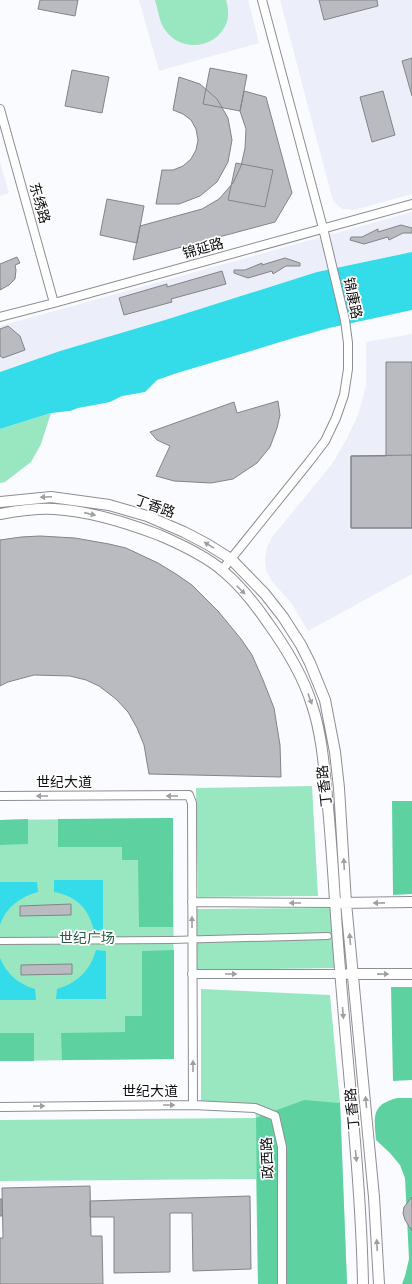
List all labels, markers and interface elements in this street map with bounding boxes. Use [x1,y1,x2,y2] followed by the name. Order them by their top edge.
[27,181,53,225] street label: 东绣路
[181,235,225,261] street label: 锦延路
[341,276,365,320] street label: 锦康路
[133,491,177,521] street label: 丁香路
[40,494,52,501] one-way arrow
[84,511,96,517] one-way arrow
[203,542,215,549] one-way arrow
[237,585,246,595] one-way arrow
[307,693,313,705] one-way arrow
[314,764,334,808] street label: 丁香路
[36,774,92,790] street label: 世纪大道
[166,792,178,799] one-way arrow
[35,793,48,799] one-way arrow
[341,858,348,870] one-way arrow
[373,899,385,906] one-way arrow
[288,900,301,906] one-way arrow
[189,915,195,928] one-way arrow
[59,930,115,946] park label: 世纪广场
[347,933,353,945] one-way arrow
[225,971,238,977] one-way arrow
[377,971,390,977] one-way arrow
[340,1007,347,1019] one-way arrow
[190,1059,196,1072] one-way arrow
[122,1083,178,1099] street label: 世纪大道
[342,1087,362,1131] street label: 丁香路
[362,1095,369,1108] one-way arrow
[163,1102,176,1108] one-way arrow
[33,1103,45,1110] one-way arrow
[258,1137,276,1179] street label: 政西路
[353,1150,359,1162] one-way arrow
[374,1238,380,1251] one-way arrow

